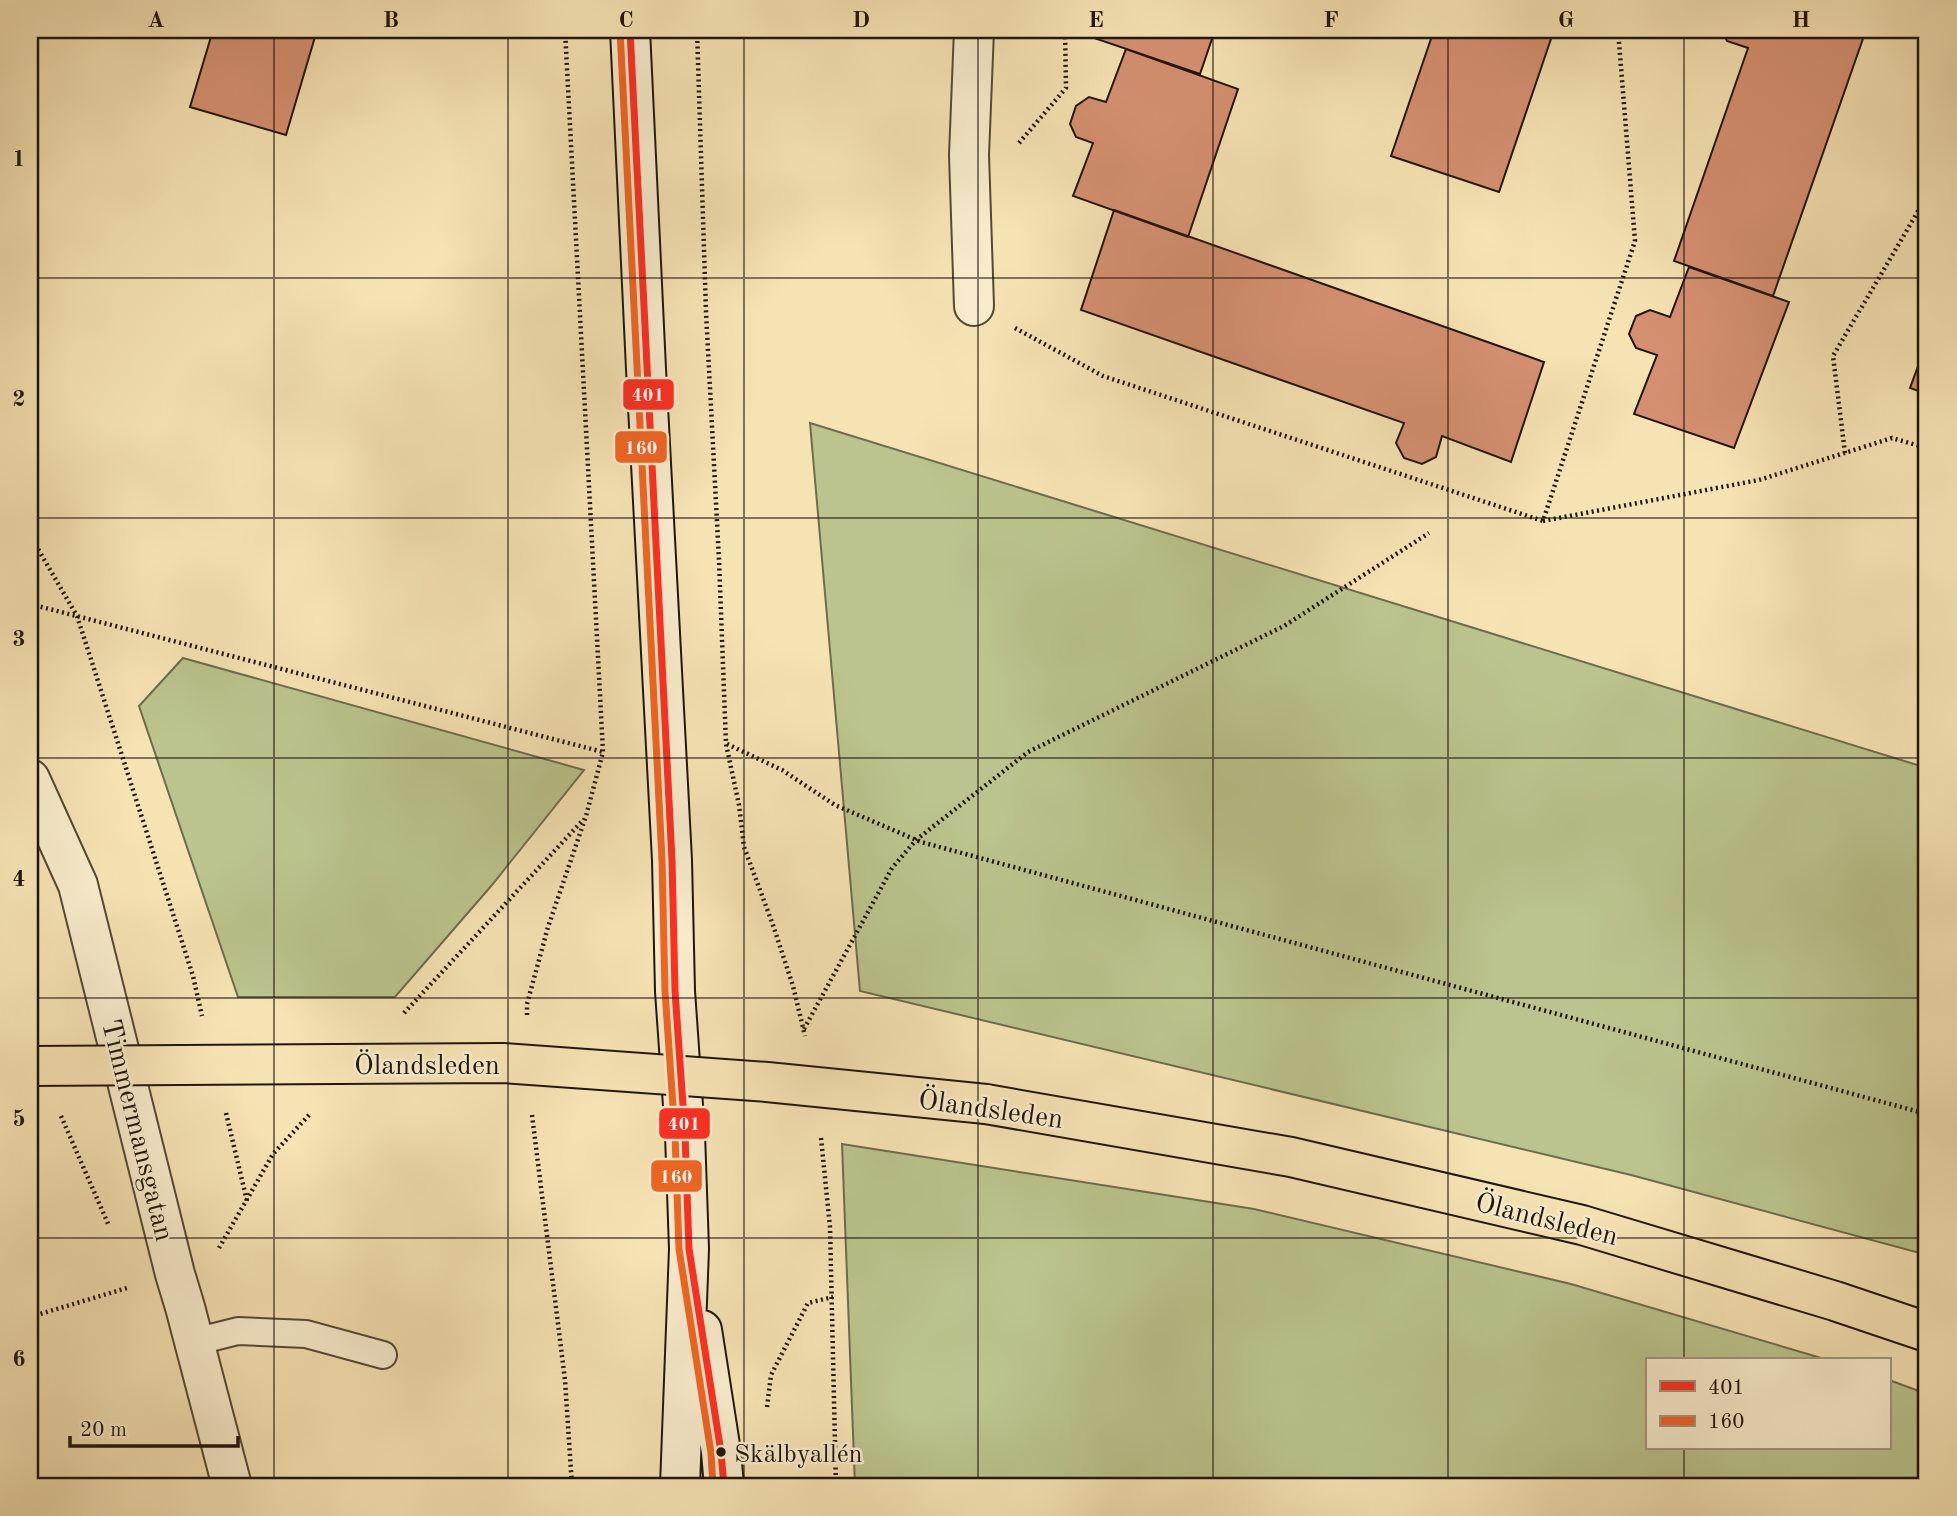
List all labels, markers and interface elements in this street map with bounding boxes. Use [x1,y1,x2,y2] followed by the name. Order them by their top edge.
[147,9,165,32] text: A
[383,9,399,32] text: B
[618,9,634,32] text: C
[852,9,870,32] text: D
[1088,9,1104,32] text: E
[1323,9,1339,32] text: F
[1558,9,1574,32] text: G
[1792,9,1810,32] text: H
[12,148,26,171] text: 1
[622,378,675,411] line badge: 401
[631,387,665,406] text: 401
[12,388,26,411] text: 2
[614,430,668,464] line badge: 160
[624,440,658,459] text: 160
[12,628,26,651] text: 3
[12,868,26,891] text: 4
[95,1017,177,1244] street label: Timmermansgatan
[354,1049,500,1081] street label: Ölandsleden
[916,1083,1065,1135] street label: Ölandsleden
[658,1107,711,1140] line badge: 401
[12,1108,26,1131] text: 5
[667,1116,701,1135] text: 401
[650,1159,703,1193] line badge: 160
[659,1169,693,1188] text: 160
[1472,1186,1621,1252] street label: Ölandsleden
[12,1348,26,1371] text: 6
[1646,1358,1890,1450] legend
[1708,1378,1745,1399] text: 401
[70,1404,238,1448] scale bar
[1708,1412,1745,1433] text: 160
[80,1420,127,1441] text: 20 m
[734,1442,863,1468] place label: Skälbyallén
[714,1445,728,1459] marker: Skälbyallén

